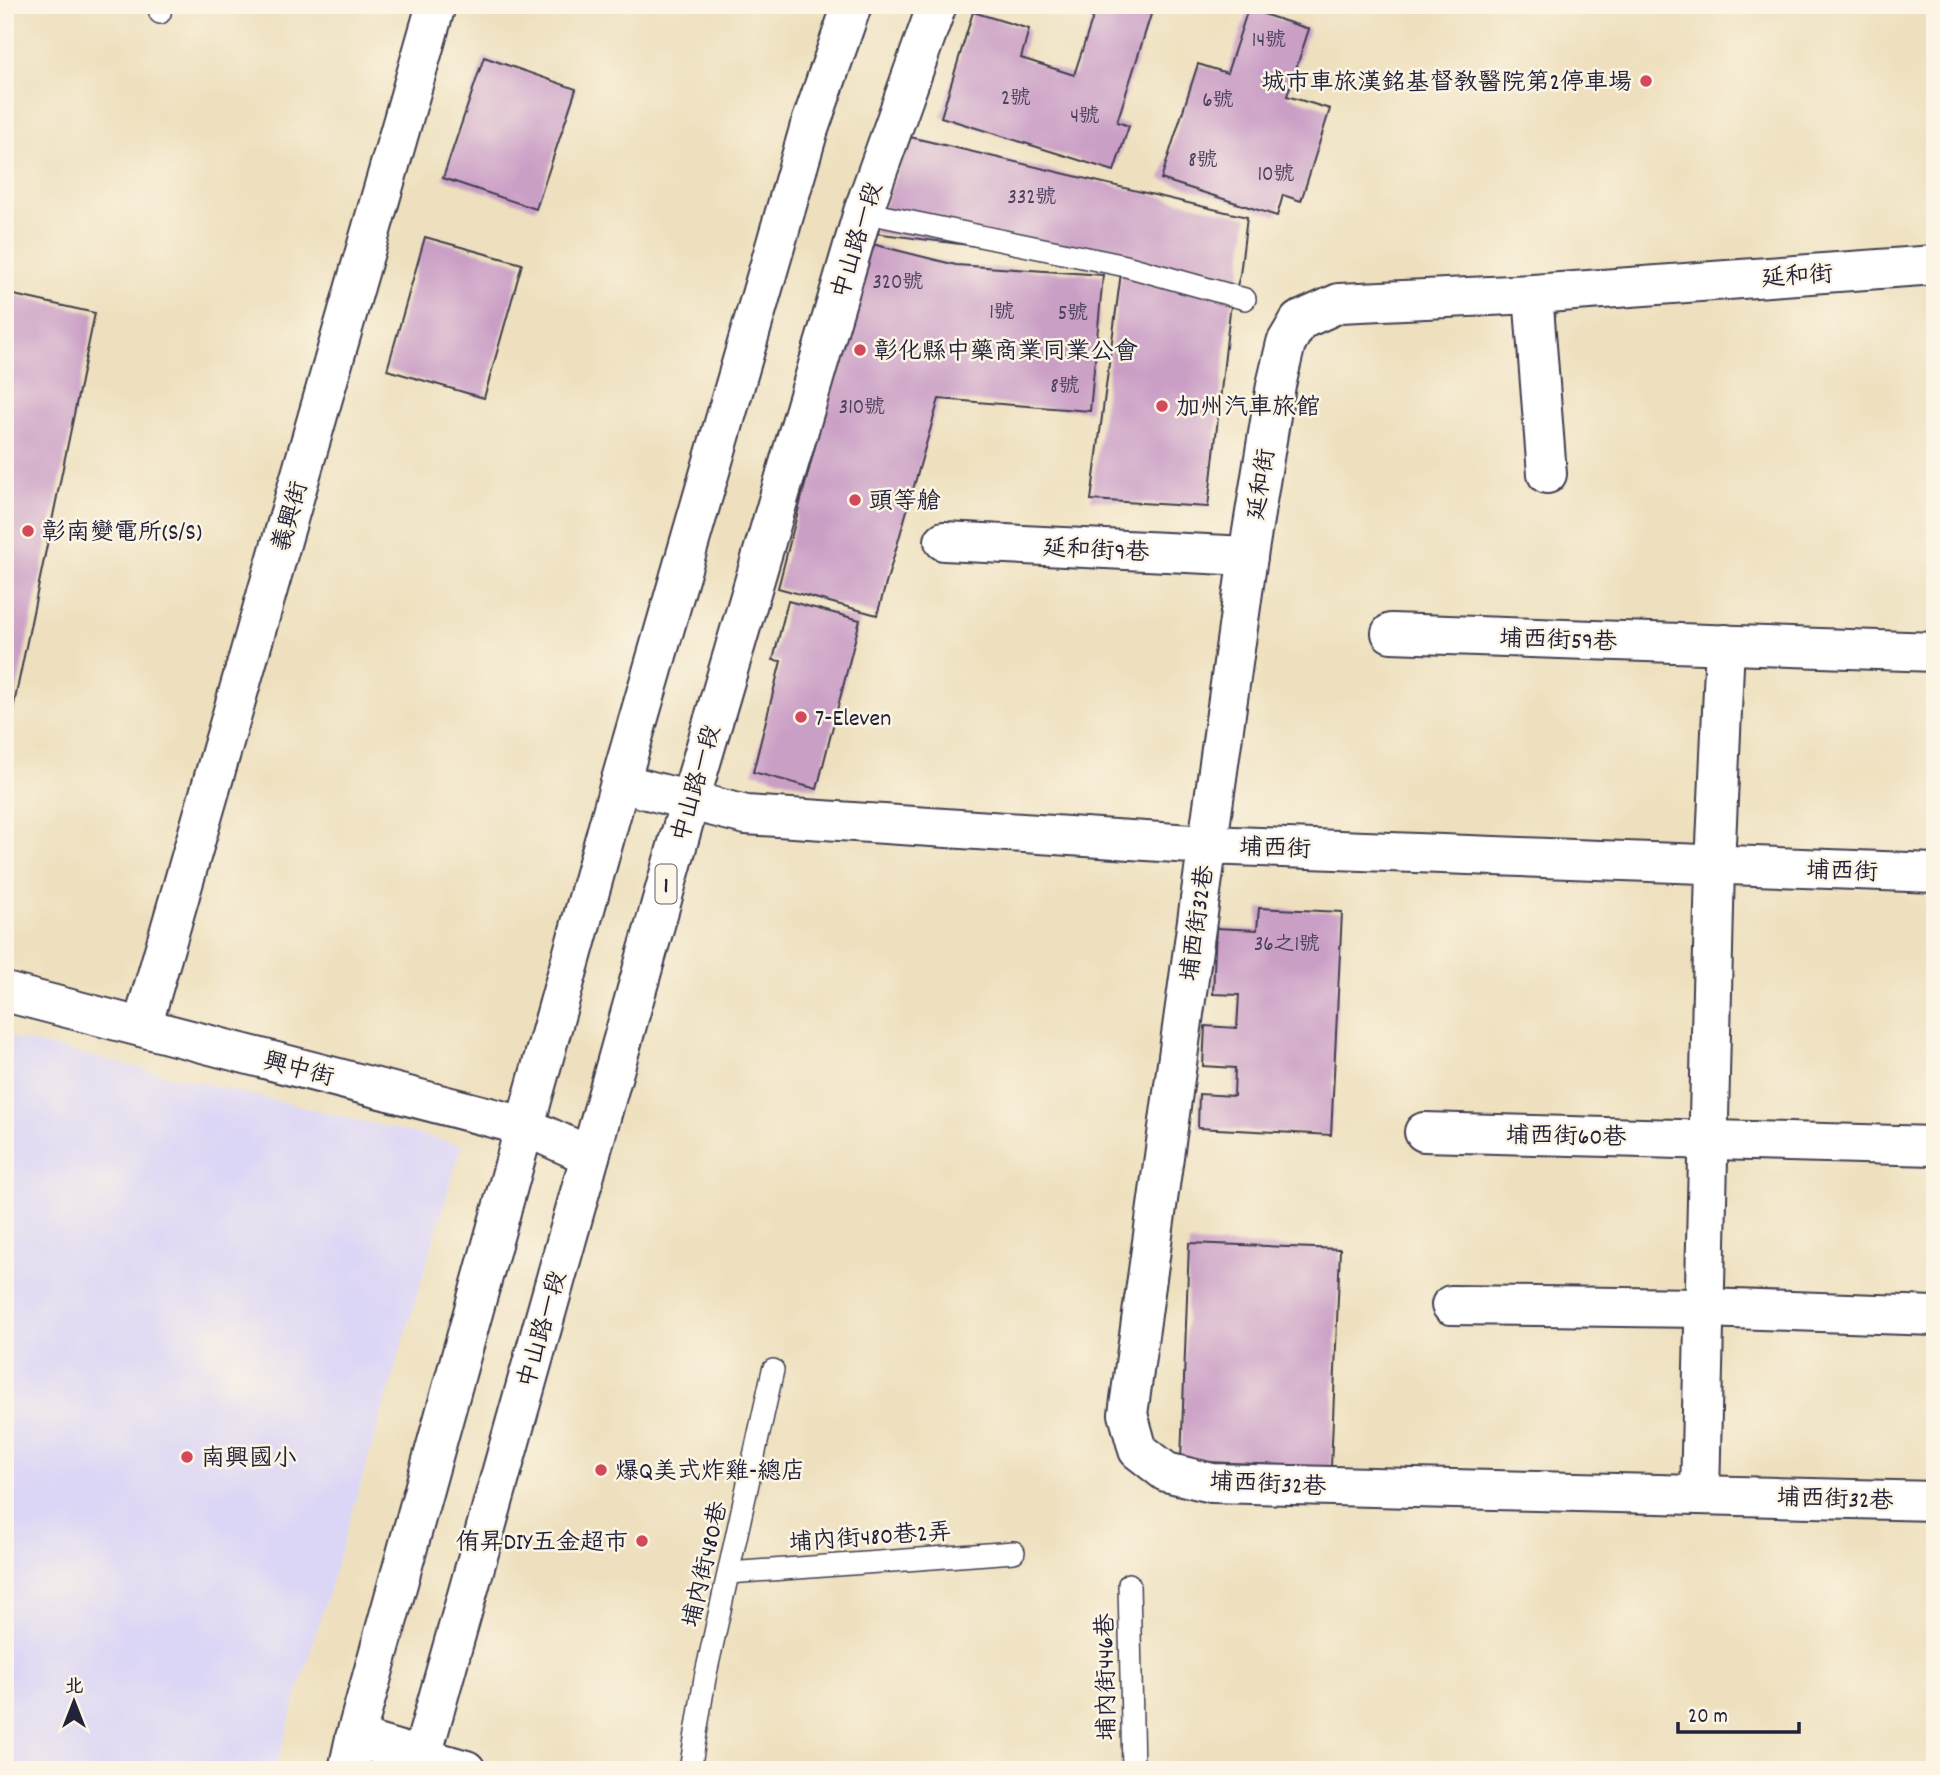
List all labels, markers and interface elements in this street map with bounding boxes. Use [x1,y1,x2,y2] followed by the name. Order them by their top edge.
[1252,27,1286,57] house number: 14號
[1262,67,1632,101] place label: 城市車旅漢銘基督教醫院第2停車場
[1638,73,1654,89] marker: 城市車旅漢銘基督教醫院第2停車場
[1001,85,1031,115] house number: 2號
[1202,87,1234,117] house number: 6號
[1070,103,1100,133] house number: 4號
[1188,147,1218,177] house number: 8號
[1257,161,1295,191] house number: 10號
[825,179,893,303] street label: 中山路一段
[1008,184,1056,214] house number: 332號
[1760,259,1834,297] street label: 延和街
[873,269,923,299] house number: 320號
[989,299,1015,329] house number: 1號
[1058,300,1088,330] house number: 5號
[874,336,1138,370] place label: 彰化縣中藥商業同業公會
[852,342,868,358] marker: 彰化縣中藥商業同業公會
[1050,373,1080,403] house number: 8號
[1176,392,1320,426] place label: 加州汽車旅館
[839,394,885,424] house number: 310號
[1154,398,1170,414] marker: 加州汽車旅館
[1241,446,1285,523] street label: 延和街
[266,478,318,556] street label: 義興街
[869,486,941,520] place label: 頭等艙
[847,492,863,508] marker: 頭等艙
[42,517,202,551] place label: 彰南變電所(S/S)
[20,523,36,539] marker: 彰南變電所(S/S)
[1042,532,1150,572] street label: 延和街9巷
[1498,623,1618,661] street label: 埔西街59巷
[815,703,891,737] place label: 7-Eleven
[793,709,809,725] marker: 7-Eleven
[665,721,731,846] street label: 中山路一段
[1238,832,1311,868] street label: 埔西街
[1805,855,1878,891] street label: 埔西街
[1174,863,1224,984] street label: 埔西街32巷
[656,864,676,904] road number: 1
[1254,931,1320,961] house number: 36之1號
[259,1045,337,1097] street label: 興中街
[1505,1120,1627,1156] street label: 埔西街60巷
[511,1267,577,1392] street label: 中山路一段
[201,1443,297,1477] place label: 南興國小
[179,1449,195,1465] marker: 南興國小
[615,1456,805,1490] place label: 爆Q美式炸雞-總店
[593,1462,609,1478] marker: 爆Q美式炸雞-總店
[1208,1466,1327,1506] street label: 埔西街32巷
[1776,1482,1894,1520] street label: 埔西街32巷
[676,1498,738,1631] street label: 埔內街480巷
[788,1516,953,1562] street label: 埔內街480巷2弄
[455,1527,628,1561] place label: 侑昇DIY五金超市
[634,1533,650,1549] marker: 侑昇DIY五金超市
[1090,1613,1126,1741] street label: 埔內街446巷
[38,1666,108,1736] north arrow
[64,1675,84,1702] text: 北
[1678,1691,1798,1735] scale bar
[1688,1703,1728,1733] text: 20 m

